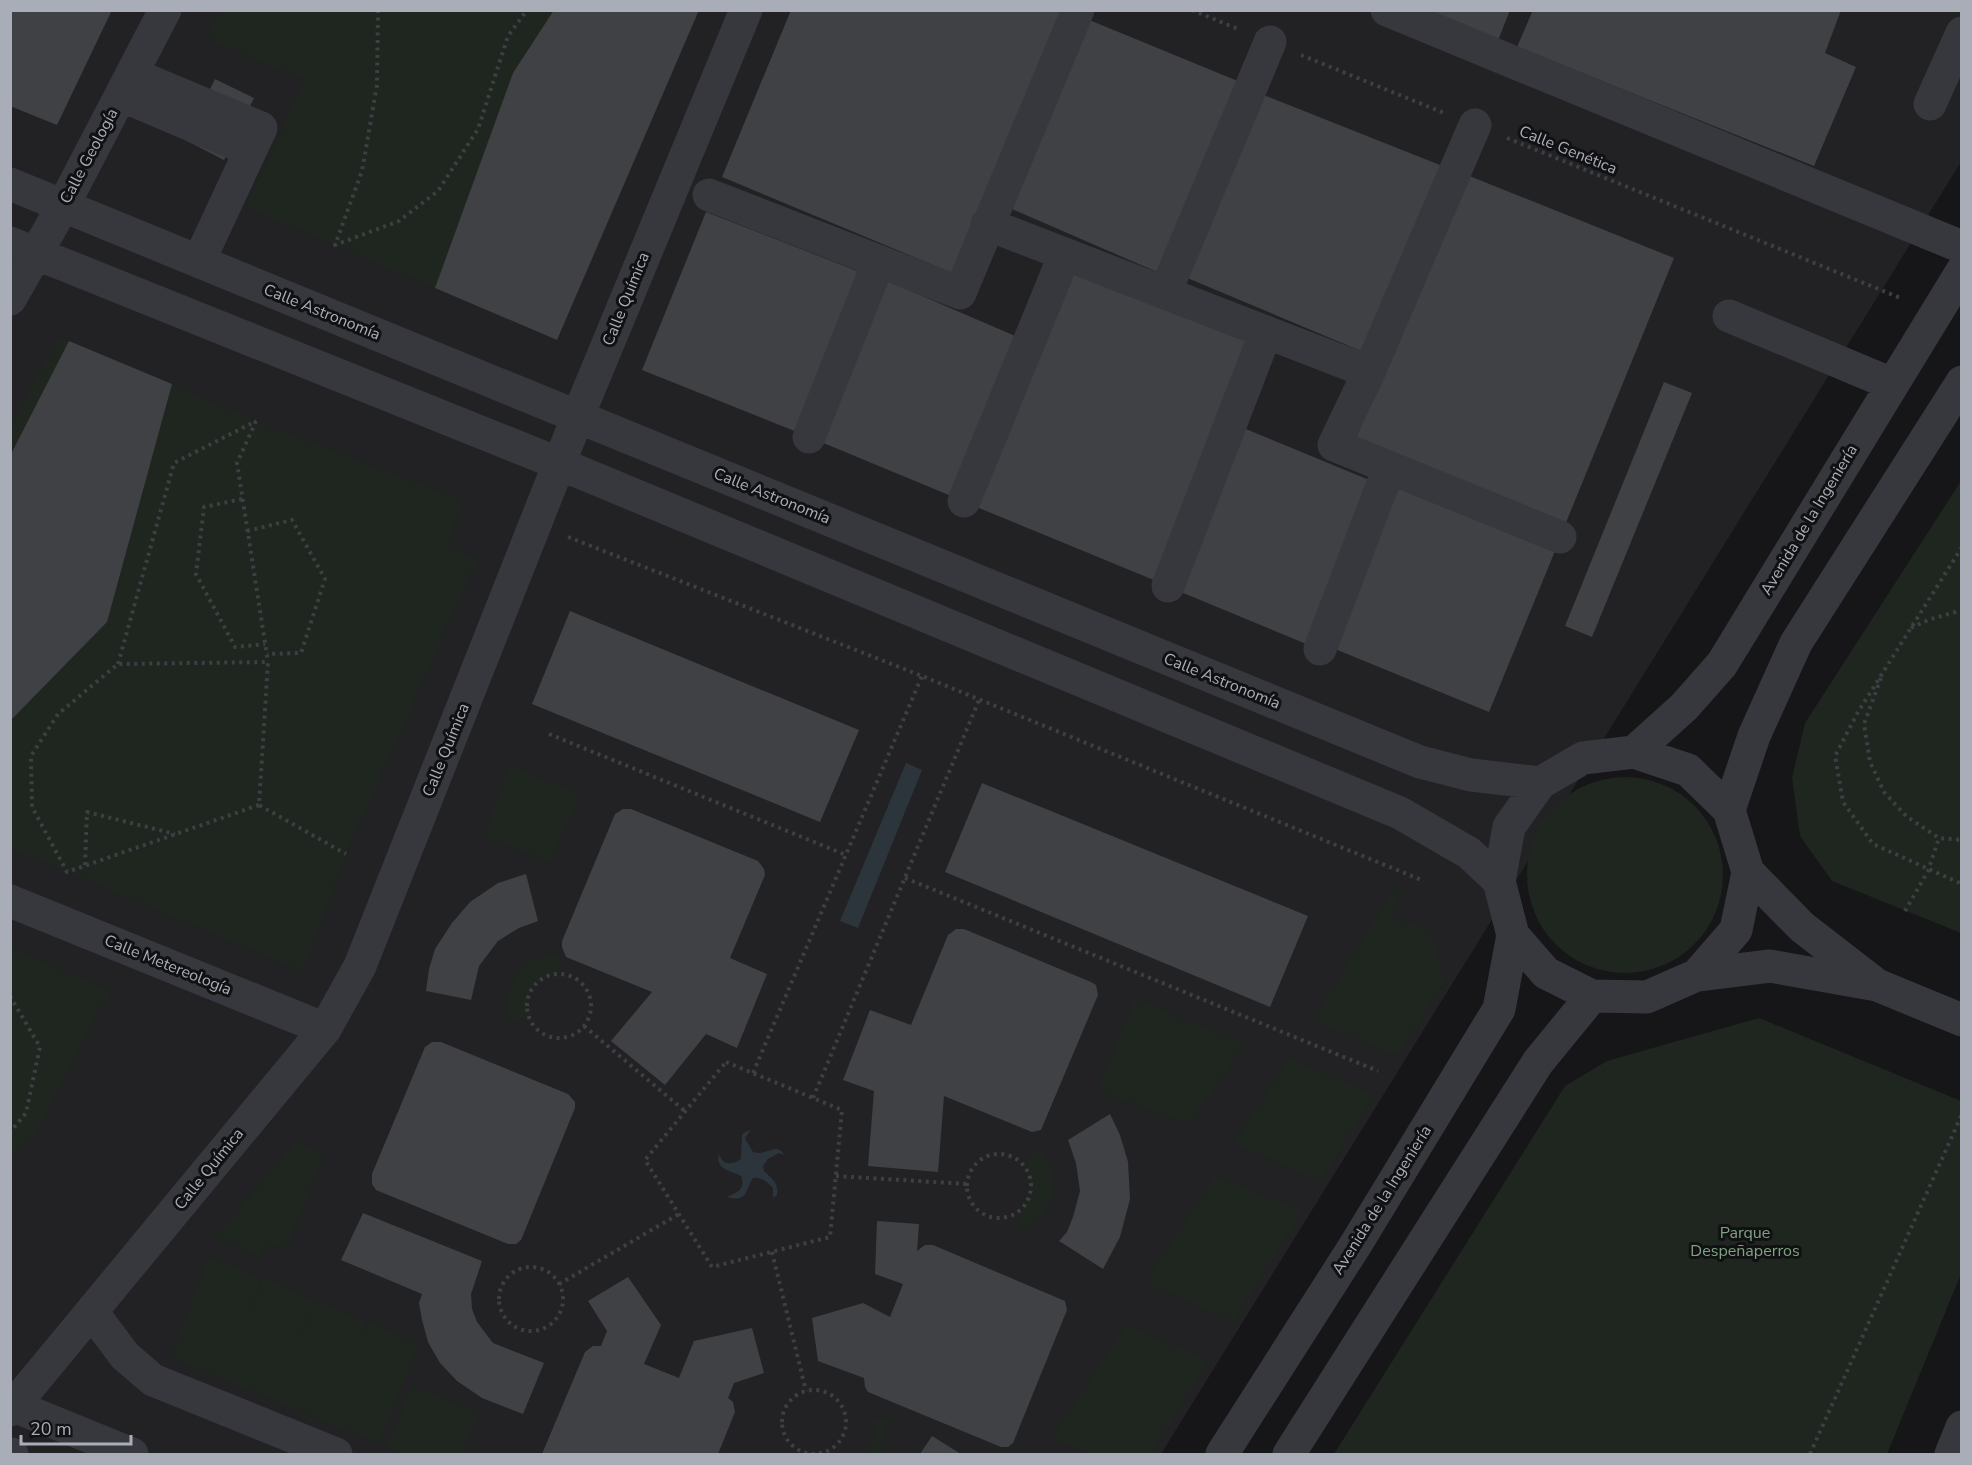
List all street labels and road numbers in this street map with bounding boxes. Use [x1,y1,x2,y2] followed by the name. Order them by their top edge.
[55,104,123,208] street label: Calle Geología
[1516,120,1620,180] street label: Calle Genética
[597,249,655,349] street label: Calle Química
[260,279,384,345] street label: Calle Astronomía
[1755,441,1863,599] street label: Avenida de la Ingeniería
[710,463,834,529] street label: Calle Astronomía
[1160,648,1284,714] street label: Calle Astronomía
[417,700,475,800] street label: Calle Química
[101,929,235,1001] street label: Calle Metereología
[1327,1121,1437,1279] street label: Avenida de la Ingeniería
[169,1124,249,1214] street label: Calle Química

